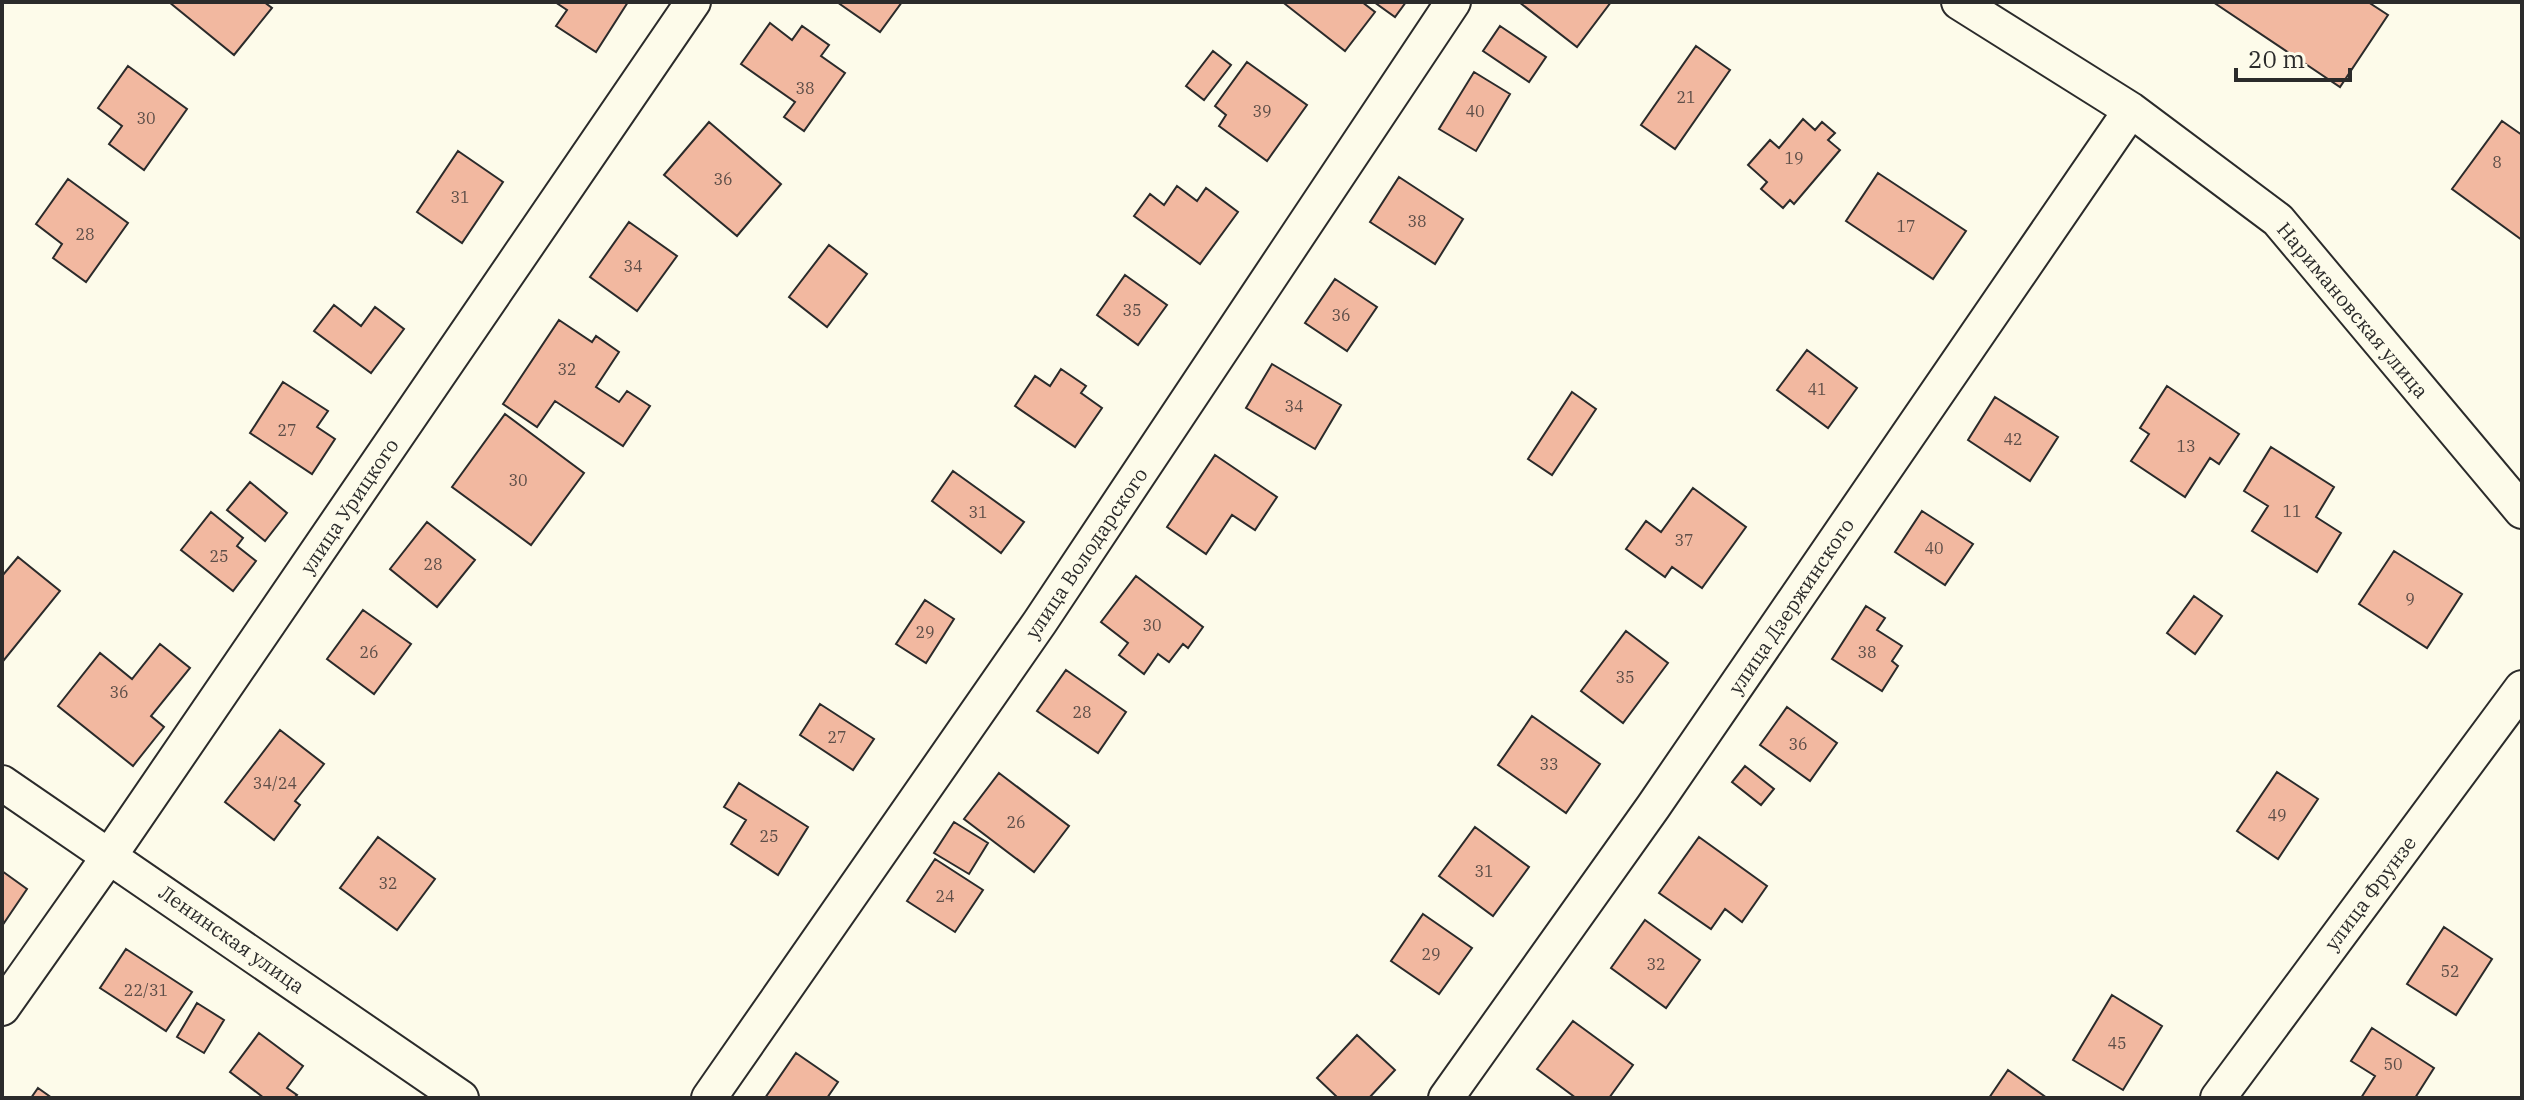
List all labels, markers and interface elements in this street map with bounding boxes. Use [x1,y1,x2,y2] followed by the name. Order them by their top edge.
[2236,32,2350,82] scale bar
[2248,43,2305,75] text: 20 m
[795,78,815,98] house number: 38
[1676,87,1696,107] house number: 21
[1252,101,1272,121] house number: 39
[1465,101,1485,121] house number: 40
[136,108,156,128] house number: 30
[1784,148,1804,168] house number: 19
[2492,152,2502,172] house number: 8
[713,169,733,189] house number: 36
[450,187,470,207] house number: 31
[1407,211,1427,231] house number: 38
[1896,216,1916,236] house number: 17
[2271,216,2435,404] street label: Наримановская улица
[75,224,95,244] house number: 28
[623,256,643,276] house number: 34
[1122,300,1142,320] house number: 35
[1331,305,1351,325] house number: 36
[557,359,577,379] house number: 32
[1807,379,1827,399] house number: 41
[1284,396,1304,416] house number: 34
[277,420,297,440] house number: 27
[2003,429,2023,449] house number: 42
[294,433,404,579] street label: улица Урицкого
[2176,436,2196,456] house number: 13
[1019,462,1153,644] street label: улица Володарского
[508,470,528,490] house number: 30
[2282,501,2302,521] house number: 11
[968,502,988,522] house number: 31
[1722,513,1860,699] street label: улица Дзержинского
[1674,530,1694,550] house number: 37
[1924,538,1944,558] house number: 40
[209,546,229,566] house number: 25
[423,554,443,574] house number: 28
[2405,589,2415,609] house number: 9
[1142,615,1162,635] house number: 30
[915,622,935,642] house number: 29
[359,642,379,662] house number: 26
[1857,642,1877,662] house number: 38
[1615,667,1635,687] house number: 35
[109,682,129,702] house number: 36
[1072,702,1092,722] house number: 28
[827,727,847,747] house number: 27
[1788,734,1808,754] house number: 36
[1539,754,1559,774] house number: 33
[253,773,297,793] house number: 34/24
[2267,805,2287,825] house number: 49
[1006,812,1026,832] house number: 26
[759,826,779,846] house number: 25
[2318,830,2422,956] street label: улица Фрунзе
[1474,861,1494,881] house number: 31
[378,873,398,893] house number: 32
[154,879,310,999] street label: Ленинская улица
[935,886,955,906] house number: 24
[1421,944,1441,964] house number: 29
[1646,954,1666,974] house number: 32
[2440,961,2460,981] house number: 52
[124,980,168,1000] house number: 22/31
[2107,1033,2127,1053] house number: 45
[2383,1054,2403,1074] house number: 50

